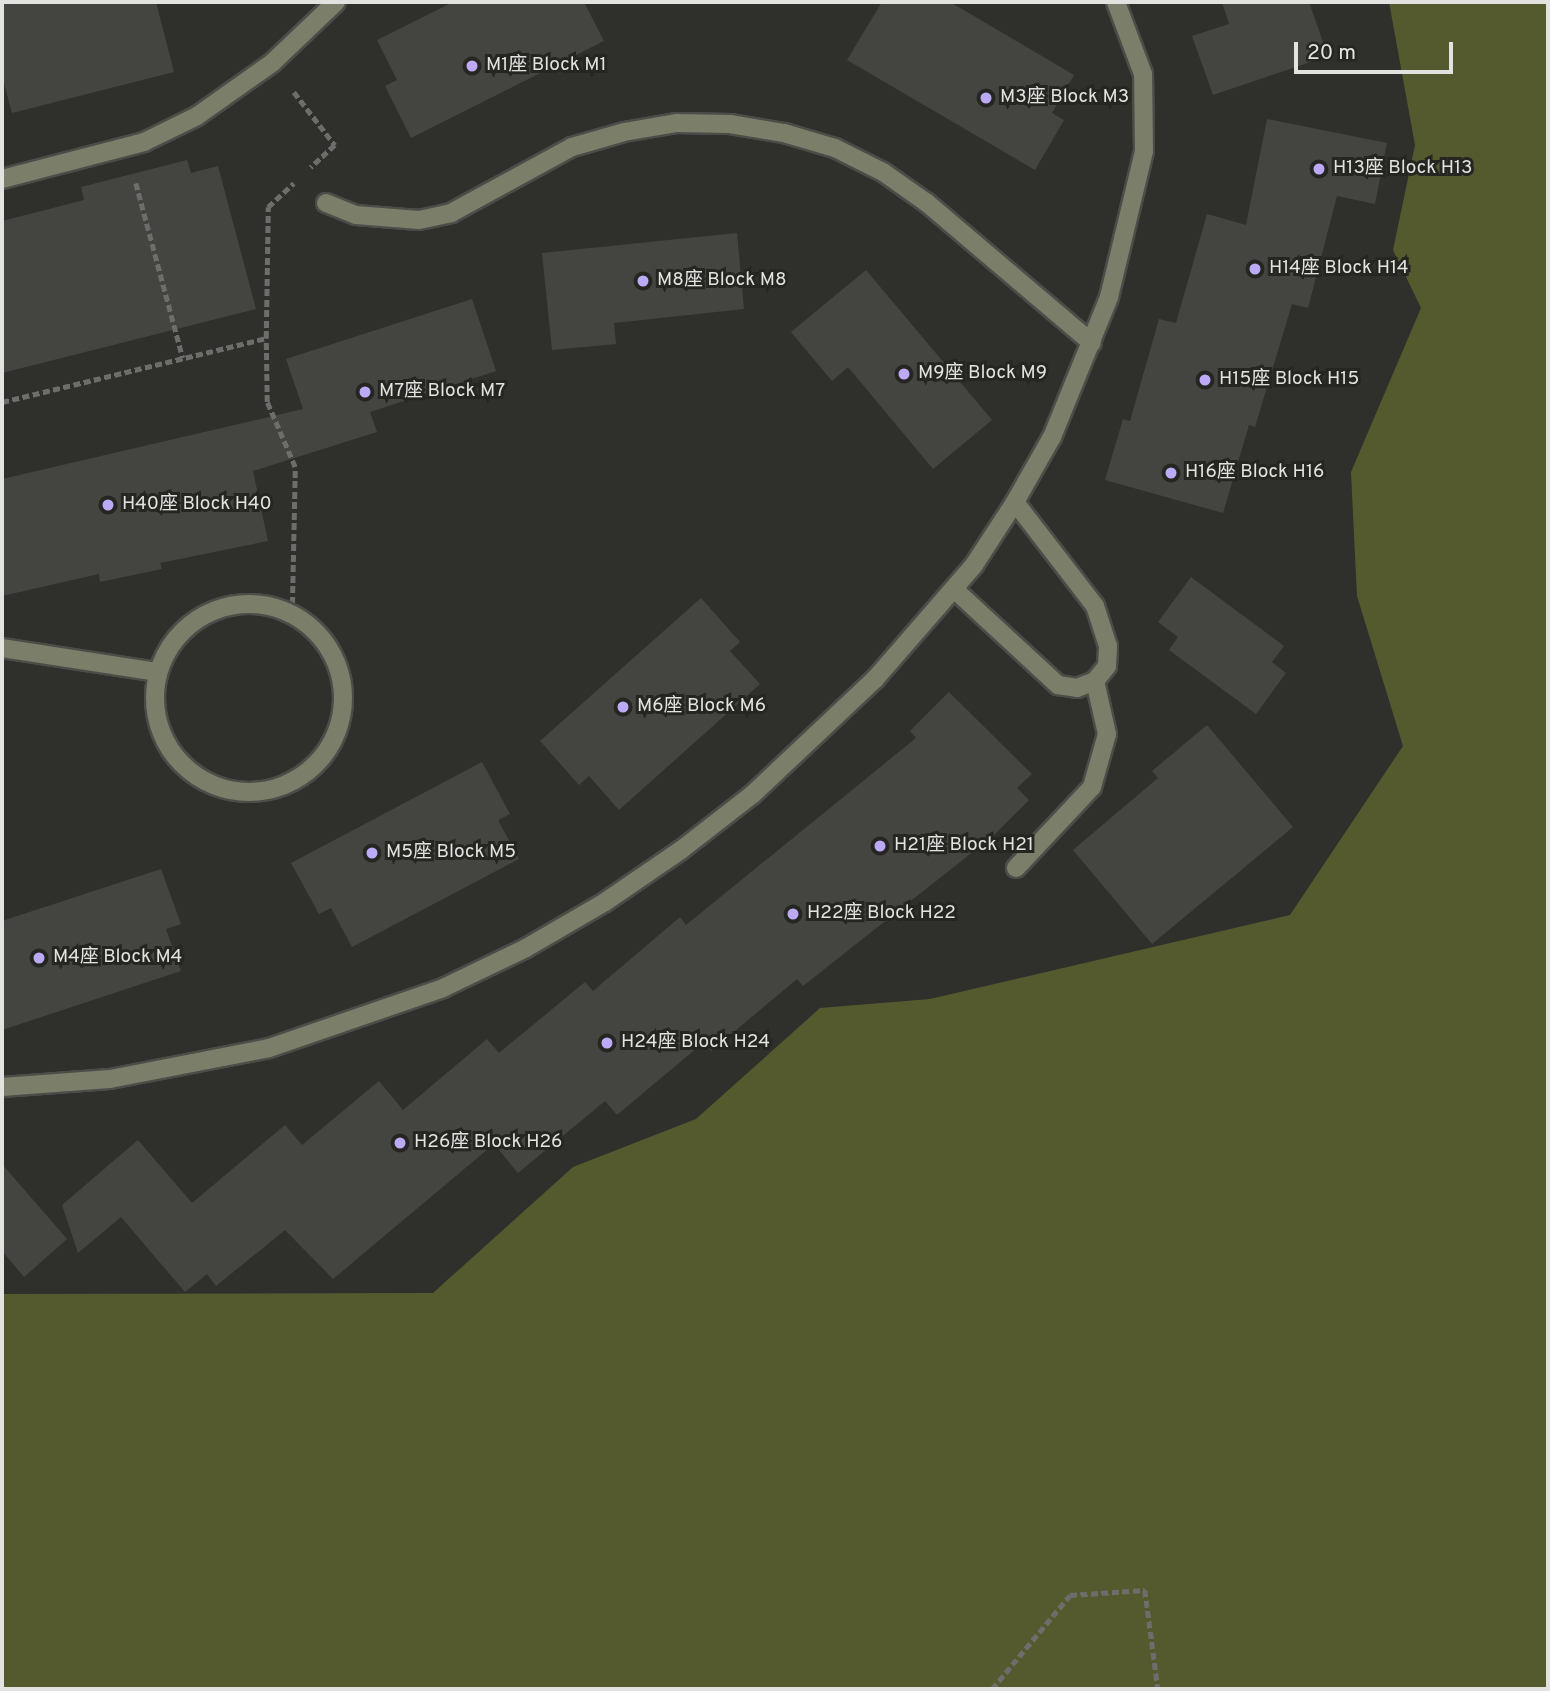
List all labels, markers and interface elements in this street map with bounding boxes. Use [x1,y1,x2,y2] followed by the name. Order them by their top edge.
[1298,28,1457,72] scale bar
[1307,40,1356,67] text: 20 m
[486,55,607,77] place label: M1座 Block M1
[464,58,480,74] marker: M1座 Block M1
[1000,87,1129,109] place label: M3座 Block M3
[978,90,994,106] marker: M3座 Block M3
[1333,158,1473,180] place label: H13座 Block H13
[1311,161,1327,177] marker: H13座 Block H13
[1269,258,1408,280] place label: H14座 Block H14
[1247,261,1263,277] marker: H14座 Block H14
[657,270,787,292] place label: M8座 Block M8
[635,273,651,289] marker: M8座 Block M8
[918,363,1047,385] place label: M9座 Block M9
[896,366,912,382] marker: M9座 Block M9
[1219,369,1359,391] place label: H15座 Block H15
[1197,372,1213,388] marker: H15座 Block H15
[379,381,505,403] place label: M7座 Block M7
[357,384,373,400] marker: M7座 Block M7
[1185,462,1324,484] place label: H16座 Block H16
[1163,465,1179,481] marker: H16座 Block H16
[122,494,272,516] place label: H40座 Block H40
[100,497,116,513] marker: H40座 Block H40
[637,696,766,718] place label: M6座 Block M6
[615,699,631,715] marker: M6座 Block M6
[894,835,1034,857] place label: H21座 Block H21
[872,838,888,854] marker: H21座 Block H21
[386,842,516,864] place label: M5座 Block M5
[364,845,380,861] marker: M5座 Block M5
[807,903,956,925] place label: H22座 Block H22
[785,906,801,922] marker: H22座 Block H22
[53,947,182,969] place label: M4座 Block M4
[31,950,47,966] marker: M4座 Block M4
[621,1032,770,1054] place label: H24座 Block H24
[599,1035,615,1051] marker: H24座 Block H24
[414,1132,562,1154] place label: H26座 Block H26
[392,1135,408,1151] marker: H26座 Block H26

